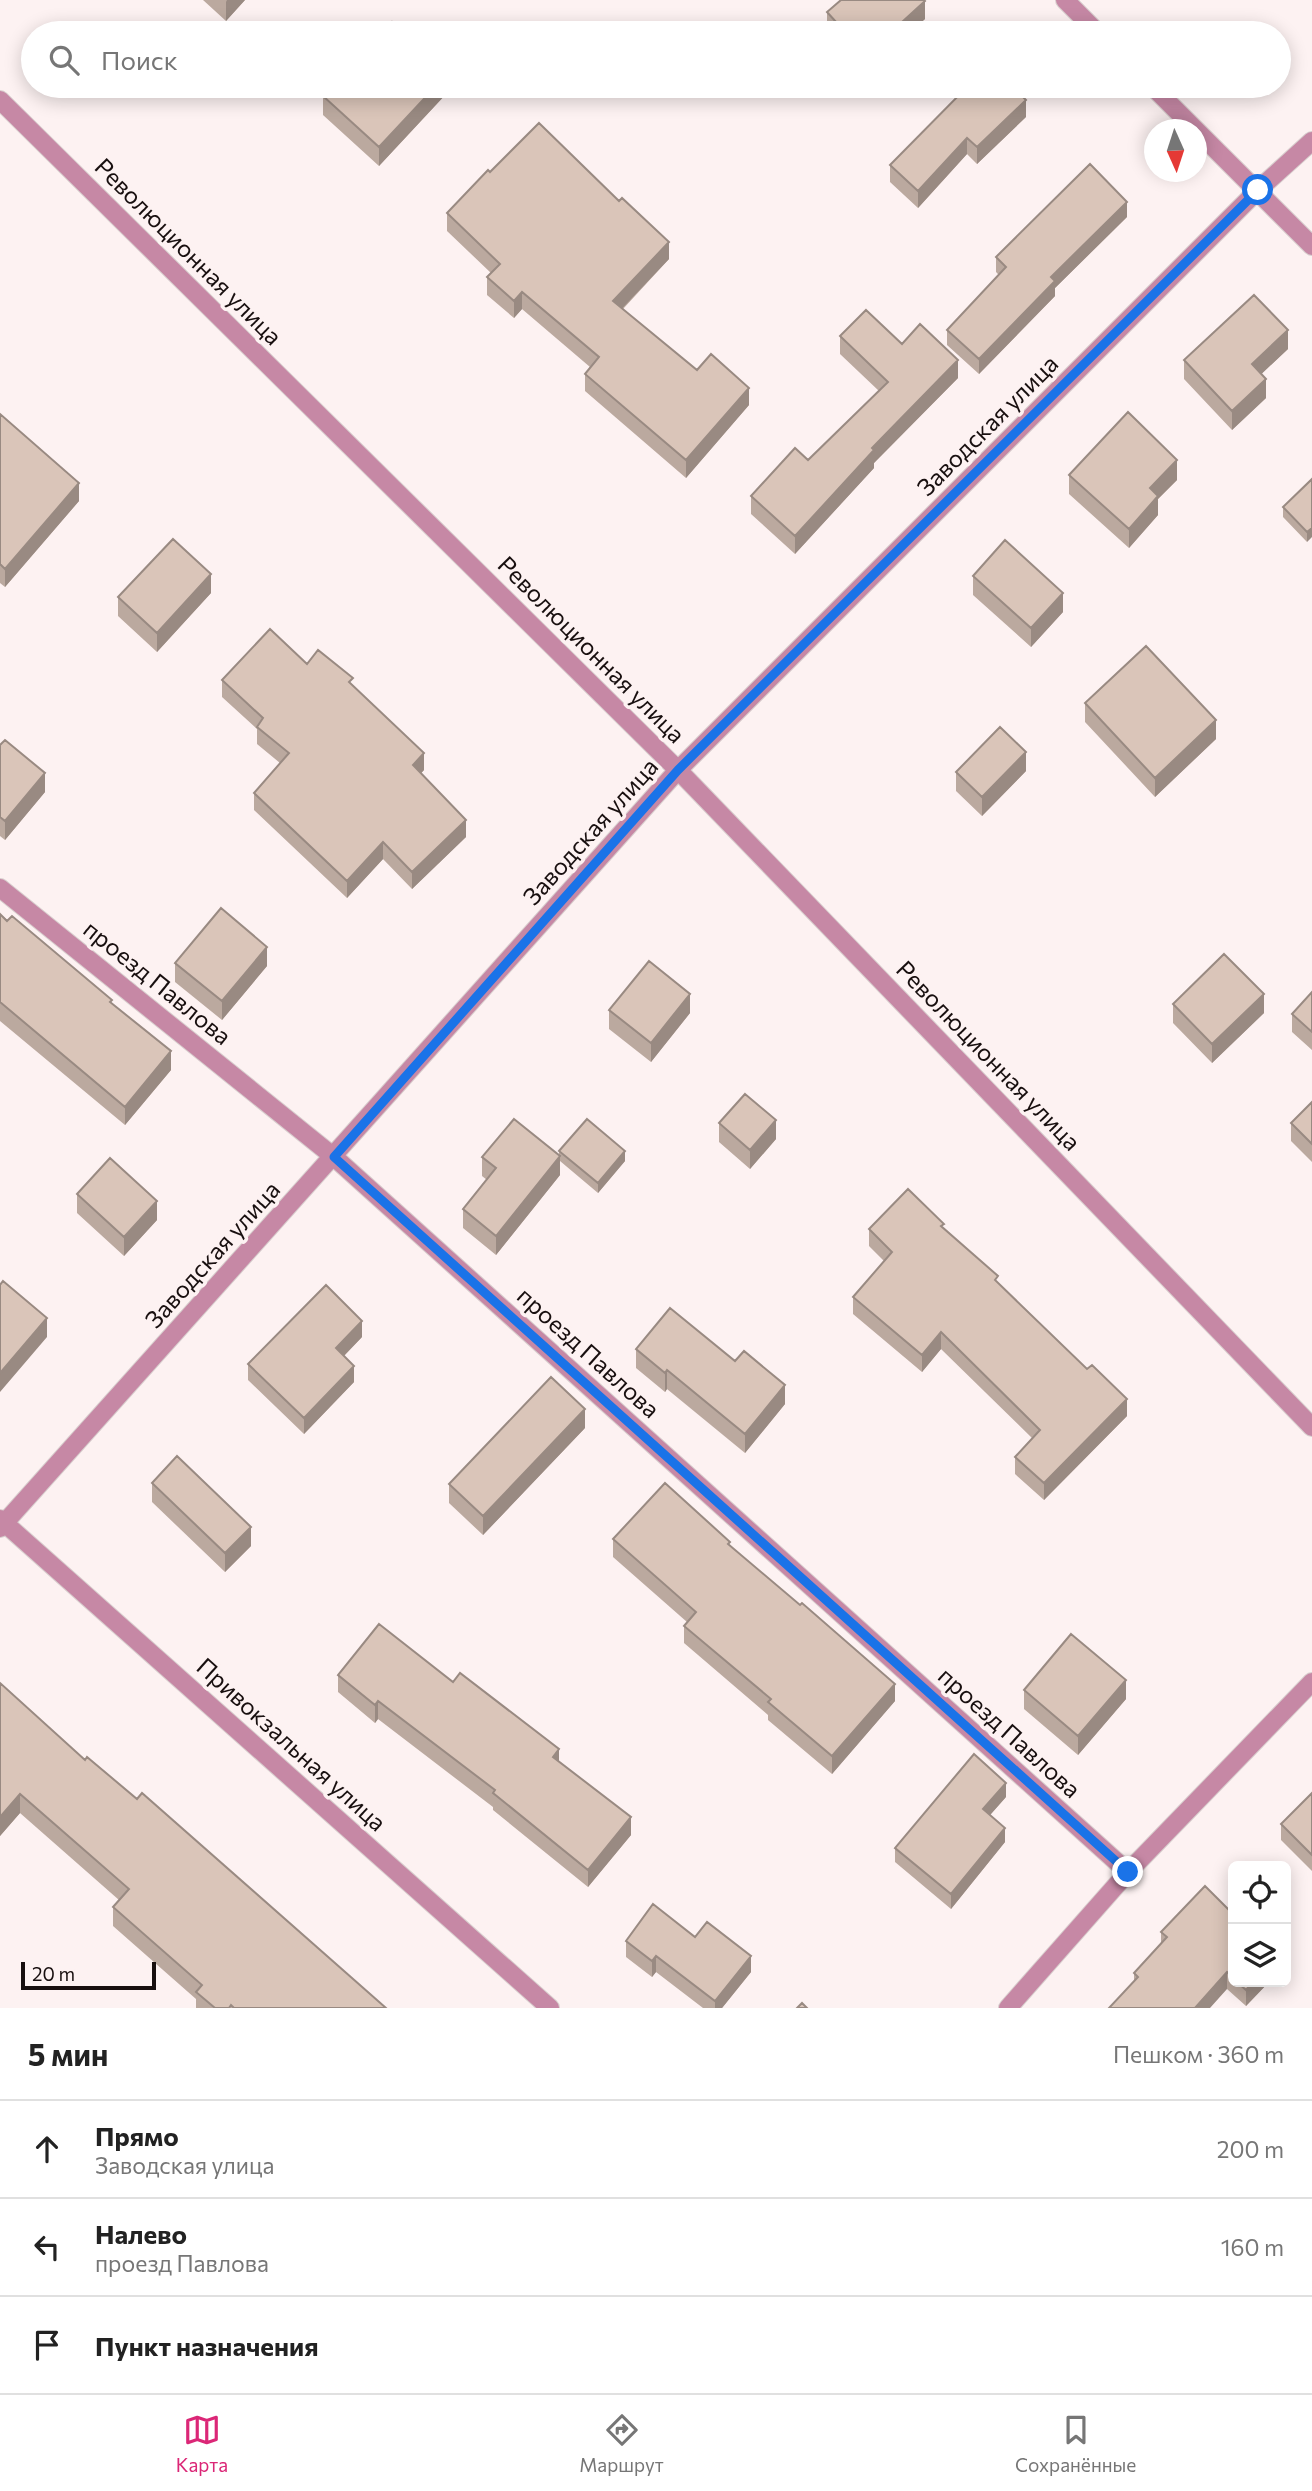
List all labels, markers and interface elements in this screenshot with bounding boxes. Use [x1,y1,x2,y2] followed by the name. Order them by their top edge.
[21,21,1291,98] search box
[45,41,83,79] icon: search
[101,44,178,75] text: Поиск
[1144,119,1207,182] north arrow
[90,151,289,350] street label: Революционная улица
[1242,174,1273,205] route start
[911,349,1063,501] street label: Заводская улица
[493,549,692,748] street label: Революционная улица
[516,752,663,910] street label: Заводская улица
[78,913,238,1050] street label: проезд Павлова
[891,954,1087,1156] street label: Революционная улица
[138,1175,285,1333] street label: Заводская улица
[512,1280,666,1423] street label: проезд Павлова
[191,1651,393,1837] street label: Привокзальная улица
[933,1660,1087,1803] street label: проезд Павлова
[1112,1856,1143,1887] route end
[1228,1861,1291,1987] map controls
[1228,1861,1291,1924] button: locate
[1228,1924,1291,1987] button: layers
[21,1959,156,1991] scale bar
[32,1962,75,1985] text: 20 m
[28,2035,108,2072] text: 5 мин
[1113,2040,1284,2068] text: Пешком · 360 m
[95,2120,179,2151] text: Прямо
[28,2130,66,2168] icon: ahead
[1217,2135,1284,2163] text: 200 m
[95,2151,274,2179] text: Заводская улица
[95,2218,187,2249] text: Налево
[28,2228,66,2266] icon: left
[1221,2233,1284,2261] text: 160 m
[95,2249,269,2277] text: проезд Павлова
[28,2326,66,2364] icon: arrive
[95,2330,319,2361] text: Пункт назначения
[176,2411,228,2476] tab: Карта
[579,2411,664,2476] tab: Маршрут
[1015,2411,1136,2476] tab: Сохранённые

